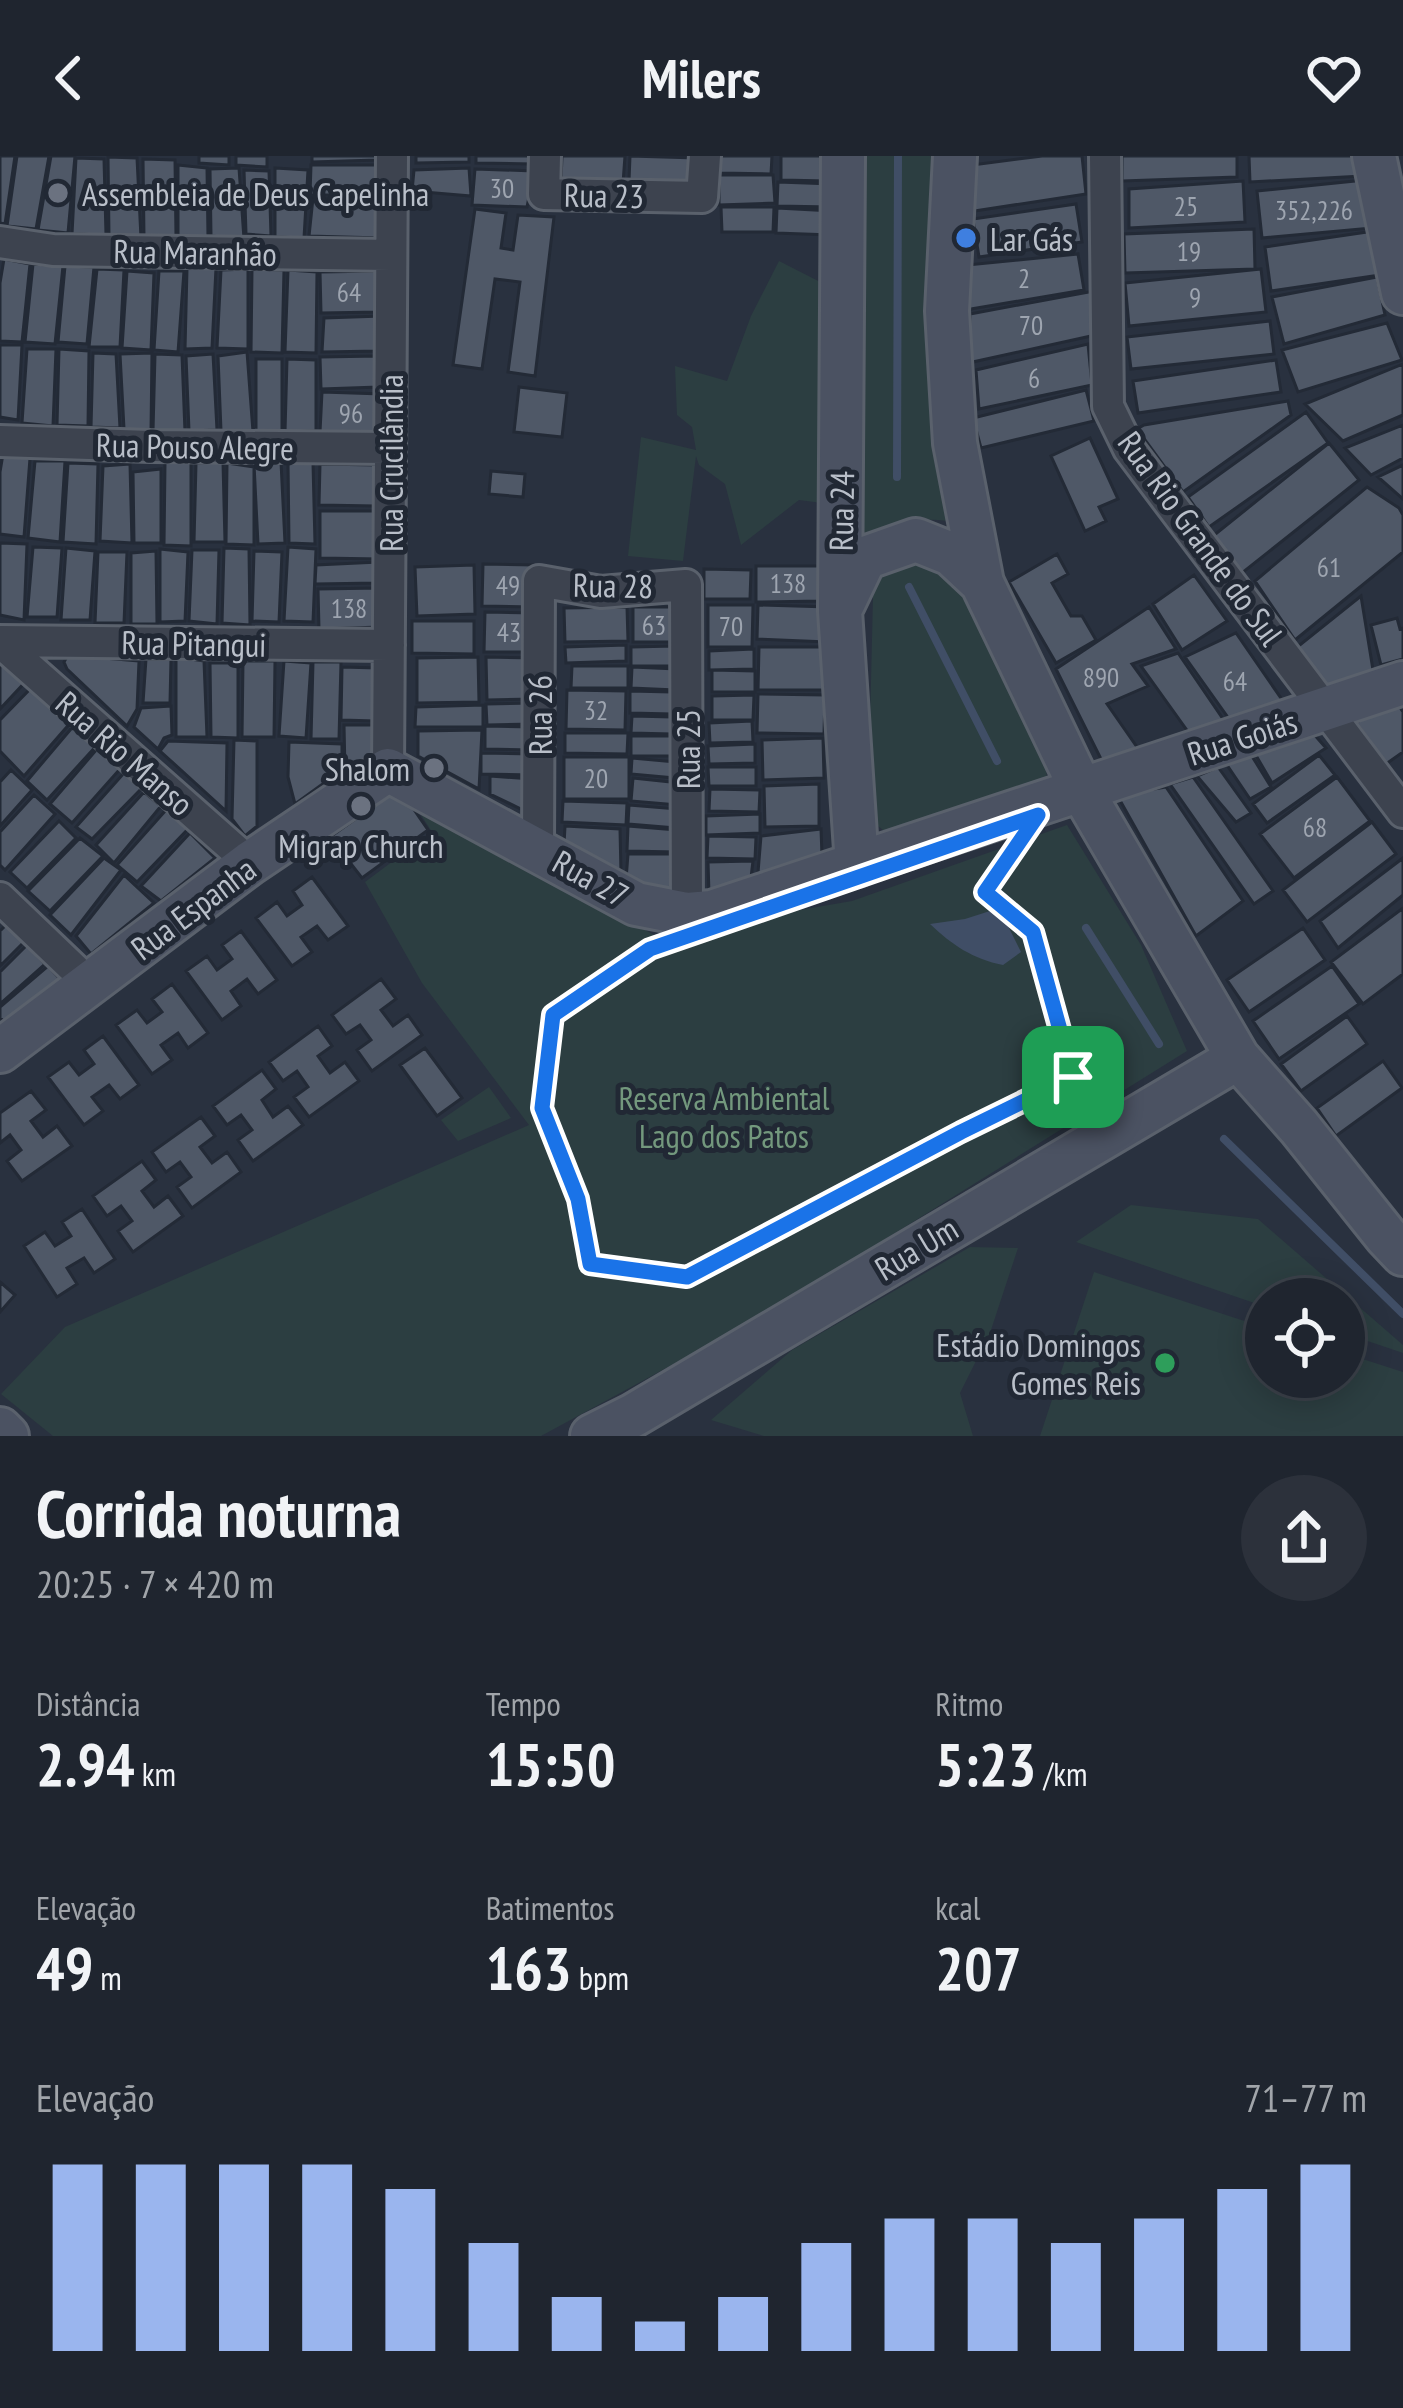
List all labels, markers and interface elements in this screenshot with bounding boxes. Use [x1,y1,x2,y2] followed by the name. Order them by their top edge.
[642,43,761,113] text: Milers
[36,45,102,111] icon: back
[1301,45,1367,111] icon: heart
[490,171,514,205] house number: 30
[82,172,429,215] place label: Assembleia de Deus Capelinha
[564,173,644,217] street label: Rua 23
[45,180,71,206] marker: Assembleia de Deus Capelinha
[1174,189,1198,223] house number: 25
[1275,193,1353,227] house number: 352,226
[990,217,1073,260] place label: Lar Gás
[953,225,979,251] marker: Lar Gás
[113,229,277,275] street label: Rua Maranhão
[1177,234,1201,268] house number: 19
[1018,261,1030,295] house number: 2
[337,275,361,309] house number: 64
[1189,280,1201,314] house number: 9
[1019,308,1043,342] house number: 70
[1028,361,1040,395] house number: 6
[369,374,412,552] street label: Rua Crucilândia
[339,396,363,430] house number: 96
[96,423,294,469] street label: Rua Pouso Alegre
[1109,423,1293,654] street label: Rua Rio Grande do Sul
[819,470,863,551] street label: Rua 24
[1317,550,1341,584] house number: 61
[573,563,653,607] street label: Rua 28
[770,566,806,600] house number: 138
[496,568,520,602] house number: 49
[331,591,367,625] house number: 138
[642,608,666,642] house number: 63
[719,609,743,643] house number: 70
[497,615,521,649] house number: 43
[121,620,267,666] street label: Rua Pitangui
[1083,660,1119,694] house number: 890
[1223,664,1247,698] house number: 64
[518,675,561,755] street label: Rua 26
[47,681,203,825] street label: Rua Rio Manso
[584,693,608,727] house number: 32
[1182,699,1302,775] street label: Rua Goiás
[666,709,709,789] street label: Rua 25
[325,747,410,790] place label: Shalom
[421,755,447,781] marker: Shalom
[584,761,608,795] house number: 20
[348,793,374,819] marker: Migrap Church
[1303,810,1327,844] house number: 68
[278,824,444,867] place label: Migrap Church
[546,840,636,916] street label: Rua 27
[122,847,264,969] street label: Rua Espanha
[1022,1026,1124,1128] pin
[1040,1044,1106,1110] icon: arrive
[619,1076,830,1157] park label: Reserva Ambiental Lago dos Patos
[867,1207,965,1289] street label: Rua Um
[1245,1278,1365,1398] map controls
[1245,1278,1365,1398] button: locate
[936,1323,1141,1404] place label: Estádio Domingos Gomes Reis
[1152,1350,1178,1376] marker: Estádio Domingos Gomes Reis
[36,1470,401,1555] text: Corrida noturna
[1241,1475,1367,1601] button: share
[36,1558,274,1609] text: 20:25 · 7 × 420 m
[36,1682,141,1725] text: Distância
[486,1682,561,1725] text: Tempo
[935,1682,1003,1725] text: Ritmo
[36,1725,135,1803] text: 2.94
[486,1725,615,1803] text: 15:50
[935,1725,1036,1803] text: 5:23
[135,1752,176,1795] text: km
[1036,1752,1087,1795] text: /km
[36,1886,136,1929] text: Elevação
[486,1886,614,1929] text: Batimentos
[935,1886,980,1929] text: kcal
[36,1929,93,2007] text: 49
[486,1929,572,2007] text: 163
[935,1929,1021,2007] text: 207
[93,1956,122,1999] text: m
[572,1956,629,1999] text: bpm
[36,2072,154,2123] text: Elevação
[1244,2072,1367,2123] text: 71–77 m

